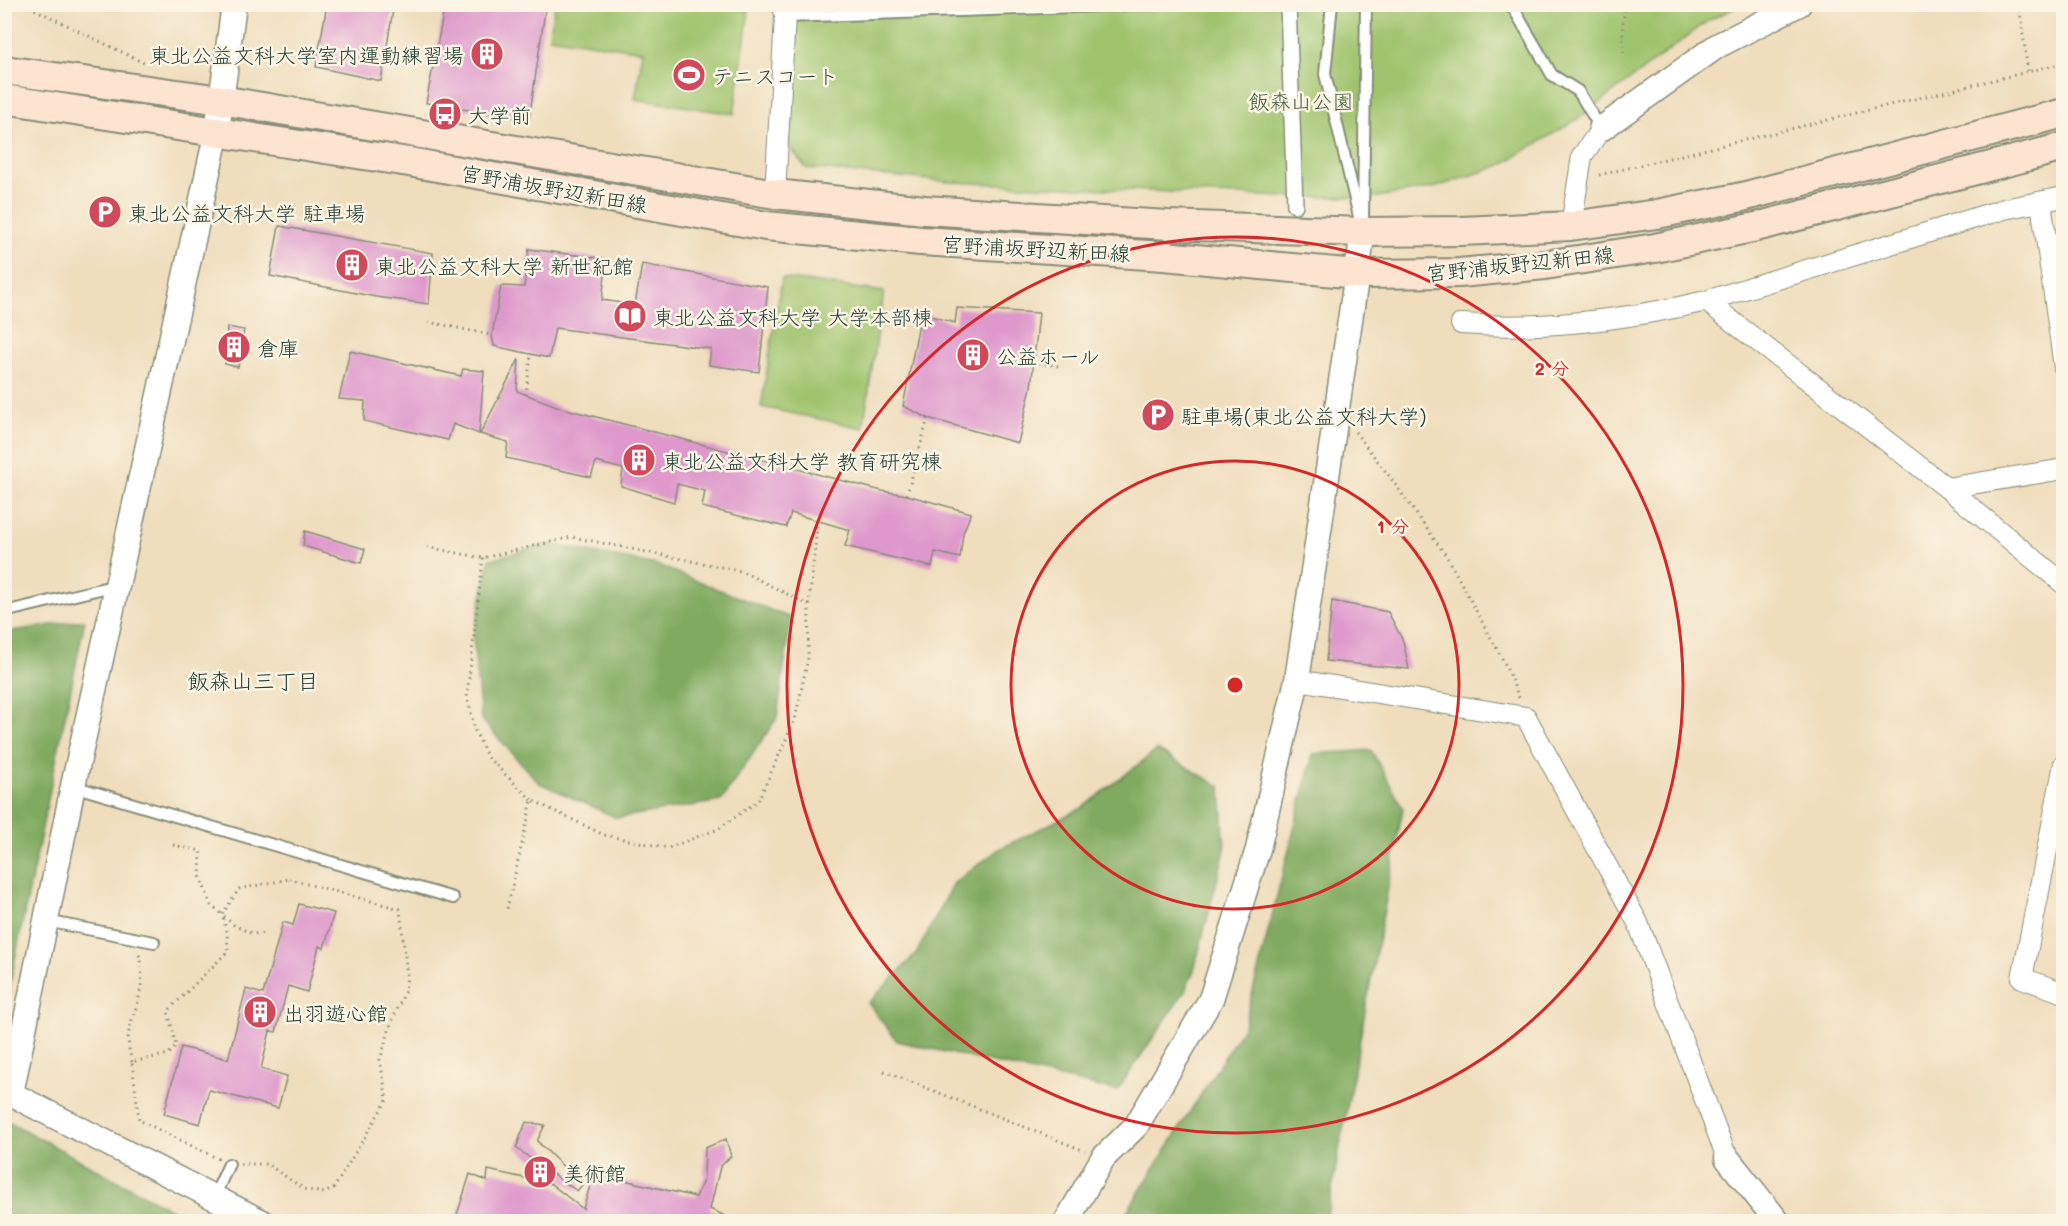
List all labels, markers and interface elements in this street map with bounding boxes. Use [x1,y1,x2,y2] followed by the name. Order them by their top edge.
[469,36,505,72] building icon: 東北公益文科大学室内運動練習場
[149,41,464,68] place label: 東北公益文科大学室内運動練習場
[671,57,707,93] sports icon: テニスコート
[712,62,838,89] place label: テニスコート
[1249,87,1354,114] park label: 飯森山公園
[427,96,463,132] bus stop icon: 大学前
[468,101,531,128] place label: 大学前
[459,158,649,218] street label: 宮野浦坂野辺新田線
[87,194,123,230] parking icon: 東北公益文科大学 駐車場
[128,199,366,226] place label: 東北公益文科大学 駐車場
[941,230,1131,266] street label: 宮野浦坂野辺新田線
[1425,240,1615,286] street label: 宮野浦坂野辺新田線
[334,247,370,283] building icon: 東北公益文科大学 新世紀館
[375,252,634,279] place label: 東北公益文科大学 新世紀館
[612,298,648,334] library icon: 東北公益文科大学 大学本部棟
[653,303,933,330] place label: 東北公益文科大学 大学本部棟
[216,329,252,365] building icon: 倉庫
[257,334,299,361] place label: 倉庫
[955,337,991,373] building icon: 公益ホール
[996,342,1100,369] place label: 公益ホール
[1535,356,1569,380] text: 2 分
[1140,397,1176,433] parking icon: 駐車場(東北公益文科大学)
[1181,402,1426,429] place label: 駐車場(東北公益文科大学)
[621,442,657,478] building icon: 東北公益文科大学 教育研究棟
[662,447,942,474] place label: 東北公益文科大学 教育研究棟
[1377,514,1409,538] text: 1 分
[187,666,319,695] district label: 飯森山三丁目
[1225,675,1245,695] centre of rings
[242,994,278,1030] building icon: 出羽遊心館
[283,999,388,1026] place label: 出羽遊心館
[522,1154,558,1190] building icon: 美術館
[563,1159,626,1186] place label: 美術館

